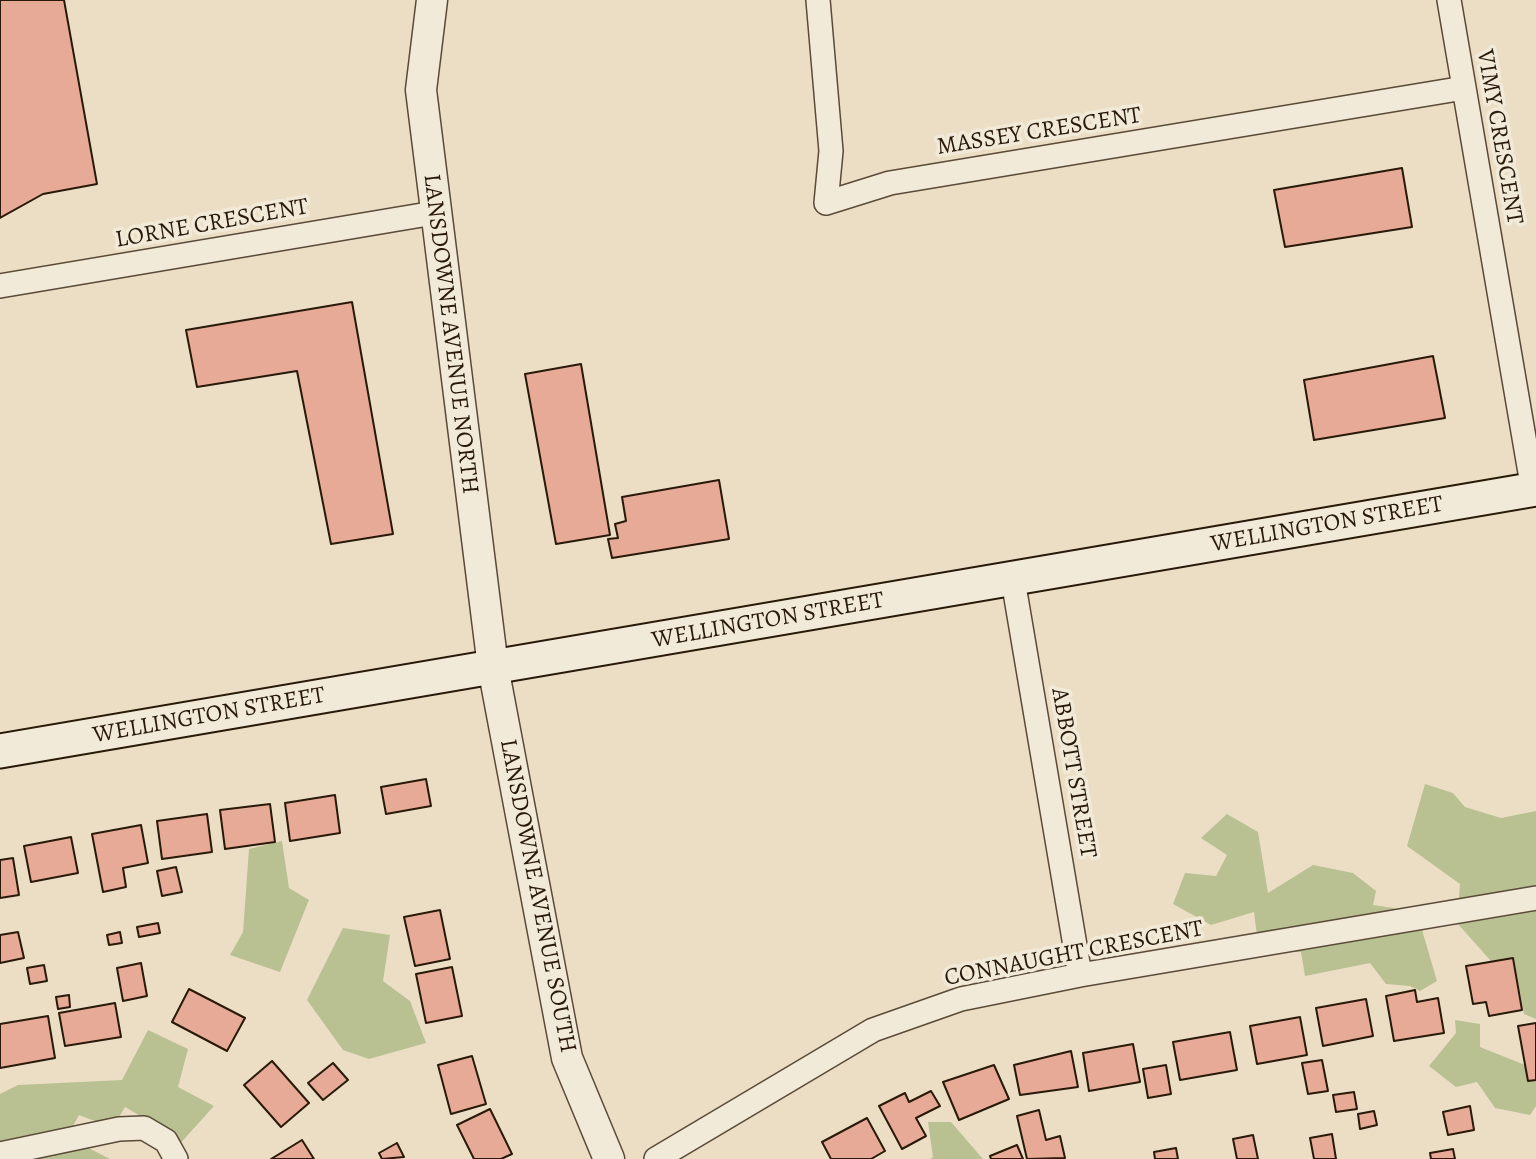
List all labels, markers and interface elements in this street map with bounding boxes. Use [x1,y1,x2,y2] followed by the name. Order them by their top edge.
[1469,47,1529,227] street label: VIMY CRESCENT
[935,102,1143,162] street label: MASSEY CRESCENT
[416,172,484,496] street label: LANSDOWNE AVENUE NORTH
[113,193,311,255] street label: LORNE CRESCENT
[1209,490,1445,560] street label: WELLINGTON STREET
[650,586,886,656] street label: WELLINGTON STREET
[91,681,327,751] street label: WELLINGTON STREET
[1044,686,1102,860] street label: ABBOTT STREET
[492,737,582,1055] street label: LANSDOWNE AVENUE SOUTH
[942,915,1206,993] street label: CONNAUGHT CRESCENT

